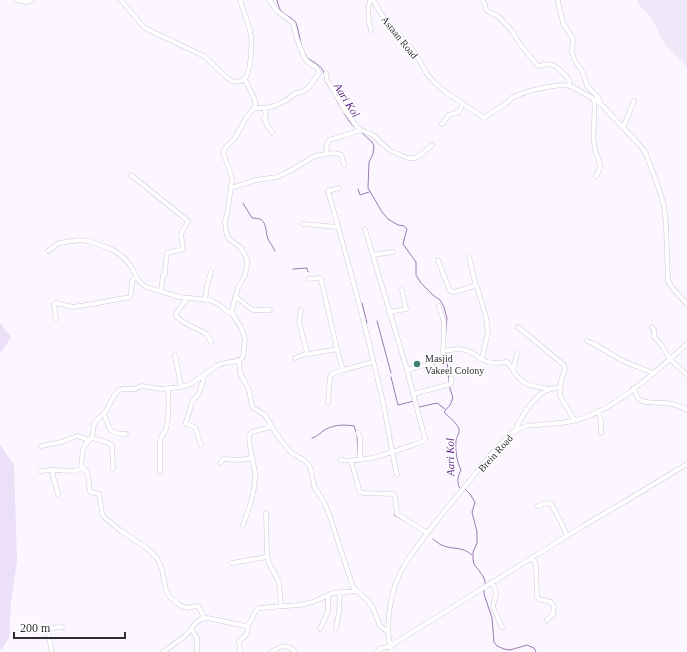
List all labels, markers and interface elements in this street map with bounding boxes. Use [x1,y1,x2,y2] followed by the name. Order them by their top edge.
[379,14,420,61] street label: Astaan Road
[331,80,362,119] water label: Aari Kol
[425,353,484,376] place label: Masjid Vakeel Colony
[412,359,422,369] marker: Masjid Vakeel Colony
[476,433,515,474] street label: Brein Road
[444,438,456,477] water label: Aari Kol
[14,614,125,640] scale bar
[20,621,51,635] text: 200 m

